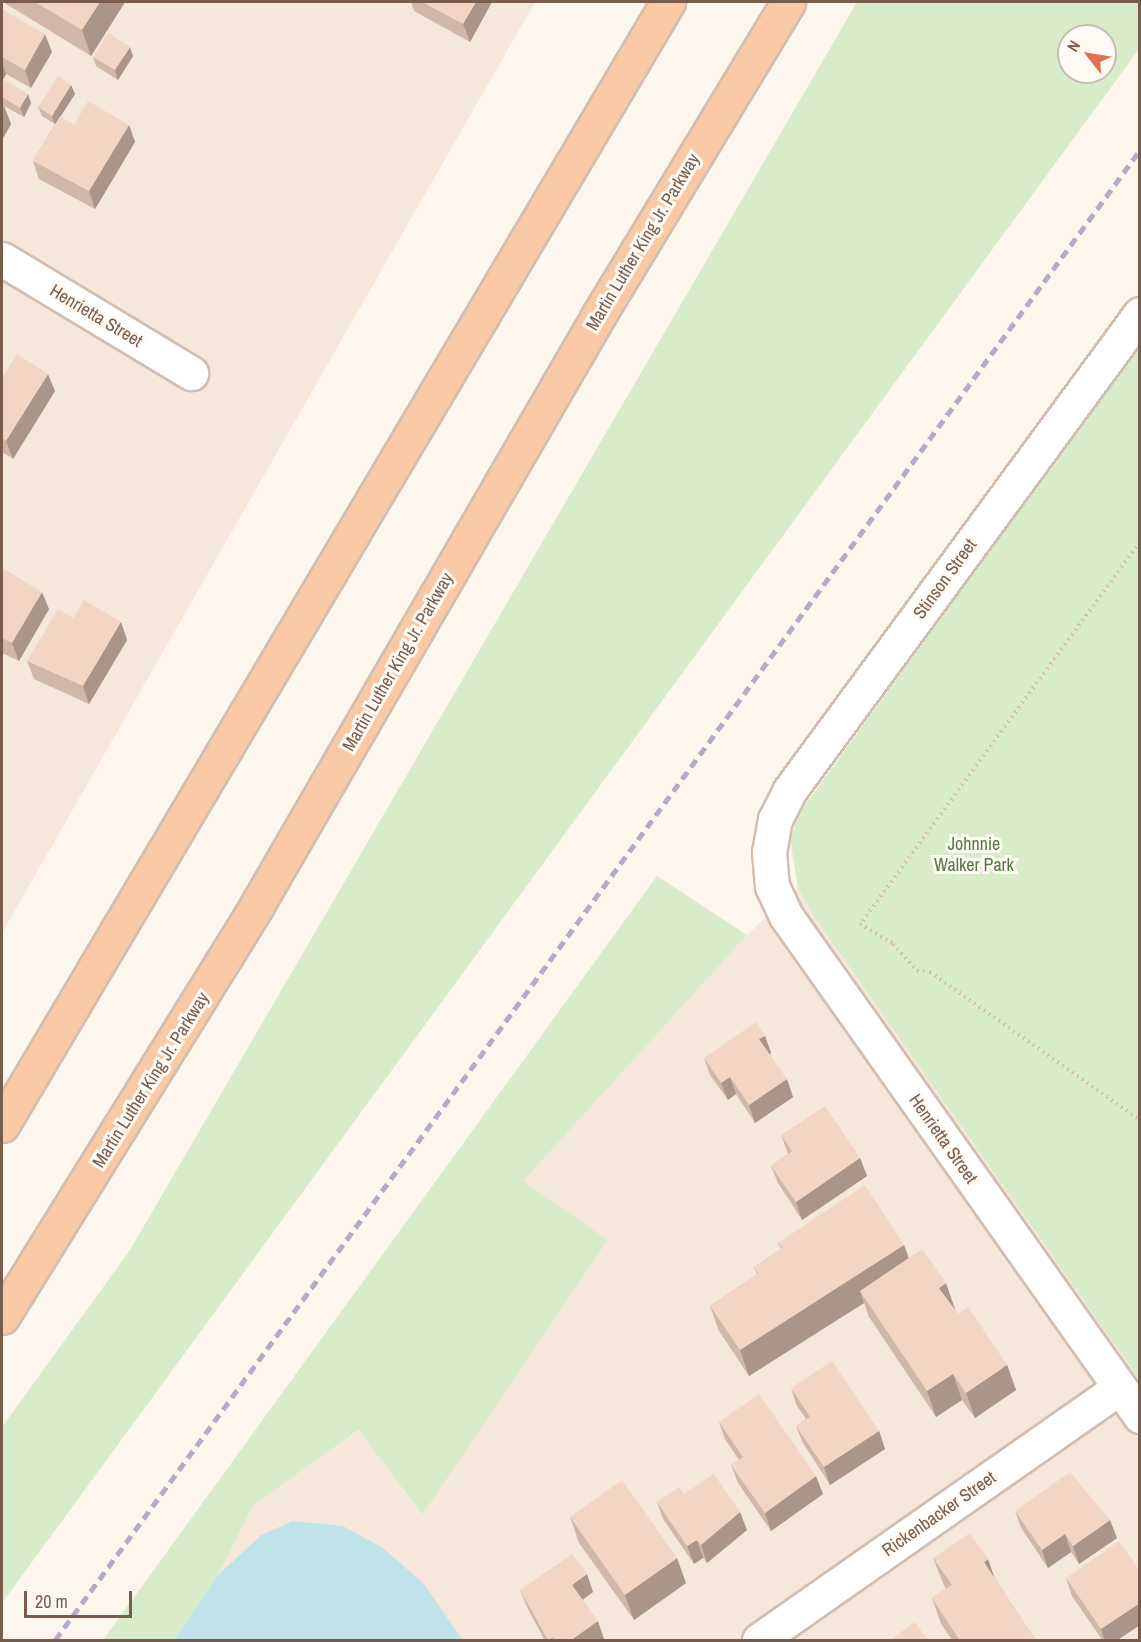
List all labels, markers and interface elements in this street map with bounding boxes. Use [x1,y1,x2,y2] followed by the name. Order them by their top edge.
[1057,24,1117,84] north arrow
[1061,36,1085,55] text: N
[582,150,704,334] street label: Martin Luther King Jr. Parkway
[46,280,146,352] street label: Henrietta Street
[909,535,981,623] street label: Stinson Street
[338,569,458,755] street label: Martin Luther King Jr. Parkway
[934,834,1014,876] park label: Johnnie Walker Park
[88,988,214,1172] street label: Martin Luther King Jr. Parkway
[904,1090,982,1188] street label: Henrietta Street
[878,1467,1000,1561] street label: Rickenbacker Street
[27,1579,135,1617] scale bar
[35,1589,68,1614] text: 20 m

